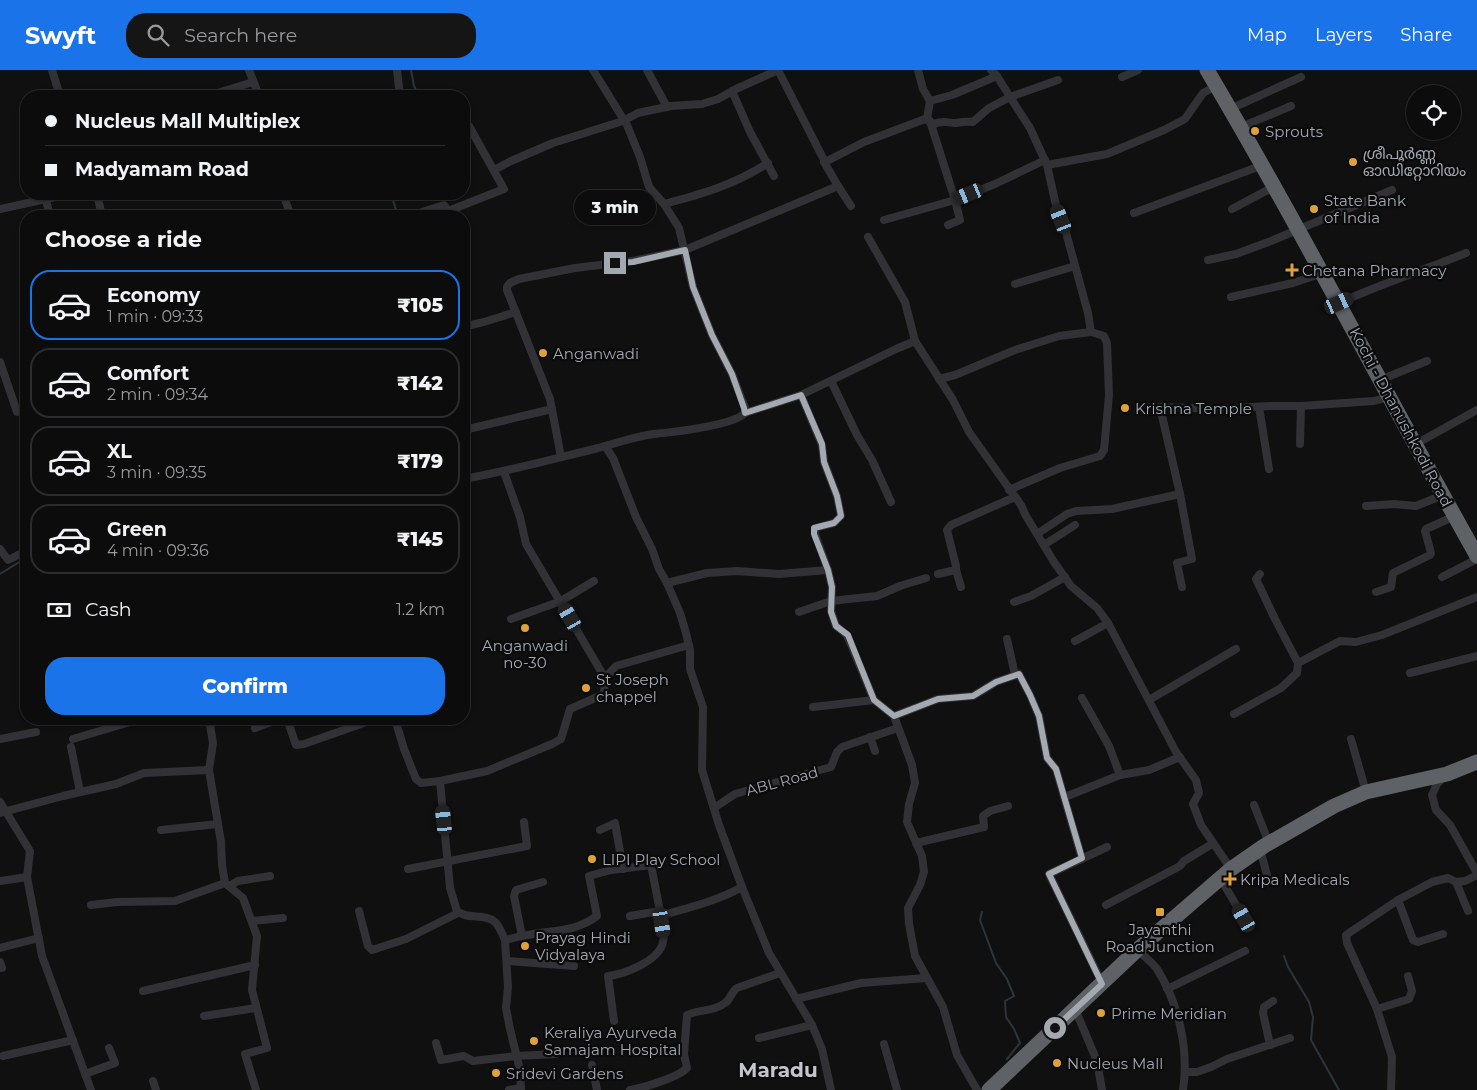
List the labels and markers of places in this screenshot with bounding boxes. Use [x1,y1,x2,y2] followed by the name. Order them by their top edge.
[1265,122,1323,141] place label: Sprouts
[1249,125,1261,137] marker: Sprouts
[1363,144,1466,181] place label: ശ്രീപൂർണ്ണ ഓഡിറ്റോറിയം
[1347,156,1359,168] marker: ശ്രീപൂർണ്ണ ഓഡിറ്റോറിയം
[1324,191,1406,227] place label: State Bank of India
[1308,203,1320,215] marker: State Bank of India
[1302,261,1447,280] place label: Chetana Pharmacy
[1286,264,1298,276] marker: Chetana Pharmacy
[553,344,639,363] place label: Anganwadi
[537,347,549,359] marker: Anganwadi
[1135,399,1252,418] place label: Krishna Temple
[1119,402,1131,414] marker: Krishna Temple
[519,622,531,634] marker: Anganwadi no-30
[482,636,568,672] place label: Anganwadi no-30
[596,670,669,706] place label: St Joseph chappel
[580,682,592,694] marker: St Joseph chappel
[602,850,720,869] place label: LIPI Play School
[586,853,598,865] marker: LIPI Play School
[1240,870,1350,889] place label: Kripa Medicals
[1224,873,1236,885] marker: Kripa Medicals
[1154,906,1166,918] marker: Jayanthi Road Junction
[1105,920,1215,956] place label: Jayanthi Road Junction
[535,928,631,964] place label: Prayag Hindi Vidyalaya
[519,940,531,952] marker: Prayag Hindi Vidyalaya
[1111,1004,1227,1023] place label: Prime Meridian
[1095,1007,1107,1019] marker: Prime Meridian
[544,1023,681,1059] place label: Keraliya Ayurveda Samajam Hospital
[528,1035,540,1047] marker: Keraliya Ayurveda Samajam Hospital
[1067,1054,1163,1073] place label: Nucleus Mall
[1051,1057,1063,1069] marker: Nucleus Mall
[506,1064,623,1083] place label: Sridevi Gardens
[490,1067,502,1079] marker: Sridevi Gardens

